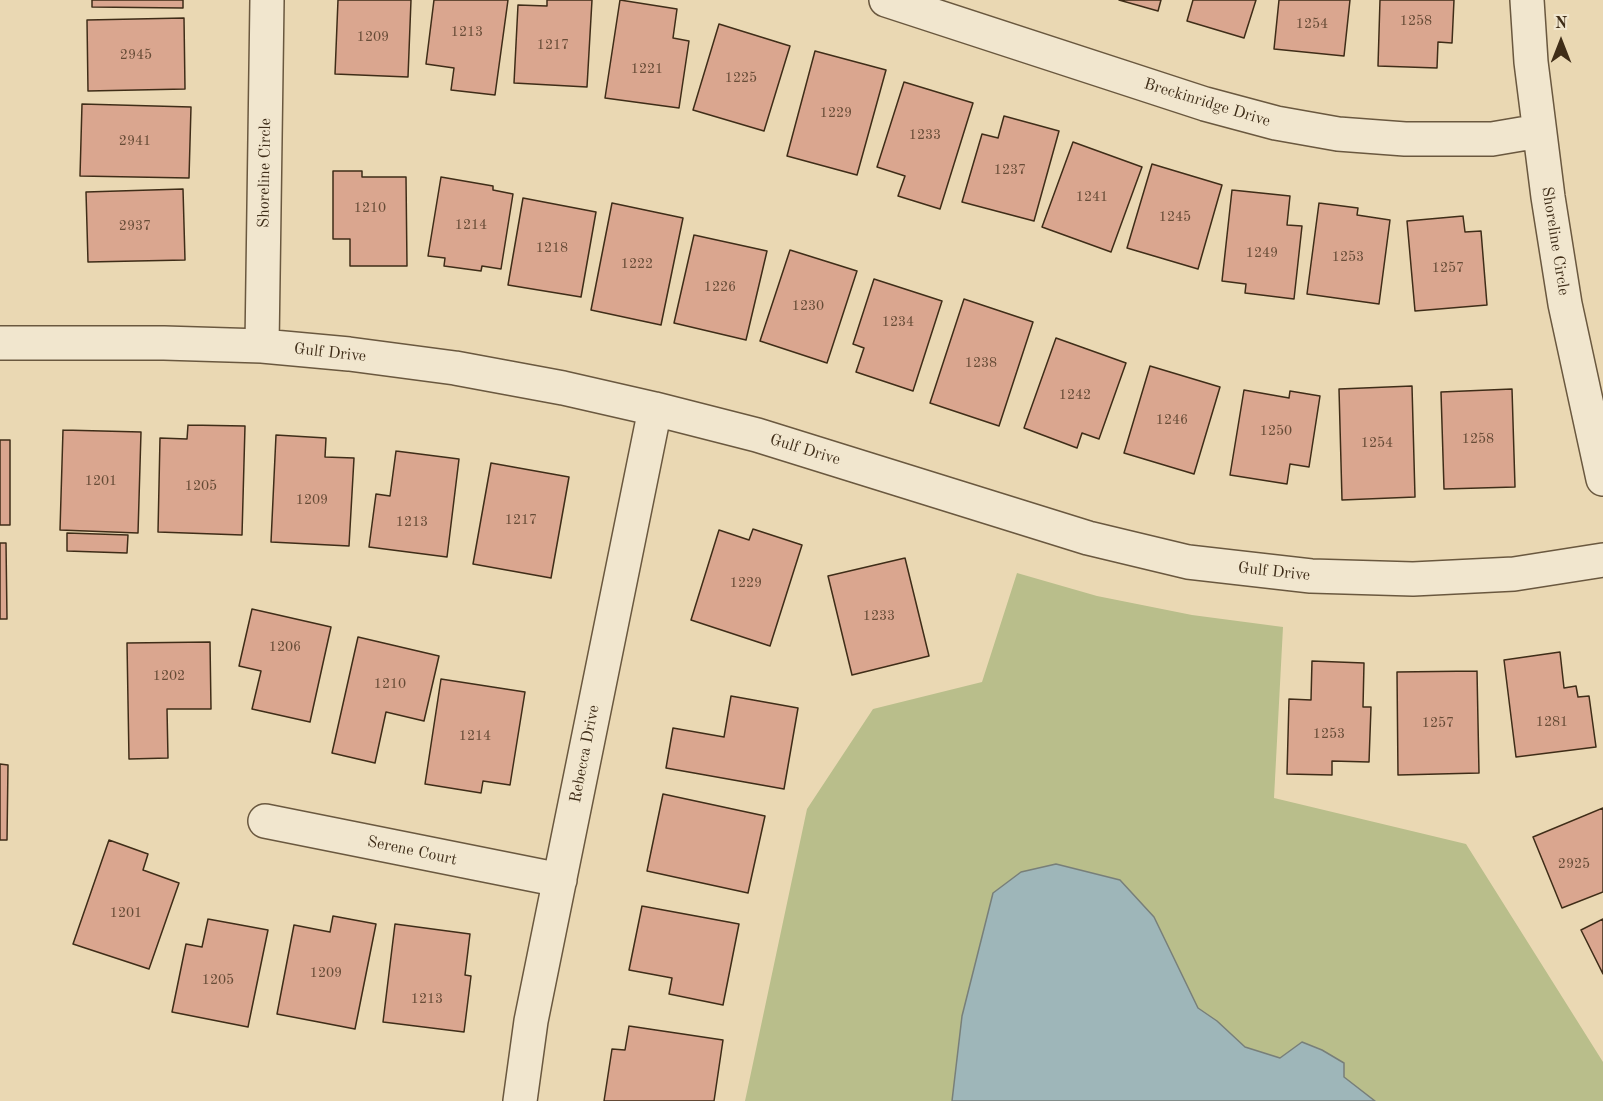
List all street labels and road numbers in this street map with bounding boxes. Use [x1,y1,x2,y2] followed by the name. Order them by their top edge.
[1141,75,1273,131] street label: Breckinridge Drive
[254,118,276,228] street label: Shoreline Circle
[1537,185,1573,297] street label: Shoreline Circle
[293,340,367,366] street label: Gulf Drive
[767,430,843,470] street label: Gulf Drive
[1237,559,1311,585] street label: Gulf Drive
[566,704,604,804] street label: Rebecca Drive
[365,832,459,870] street label: Serene Court

